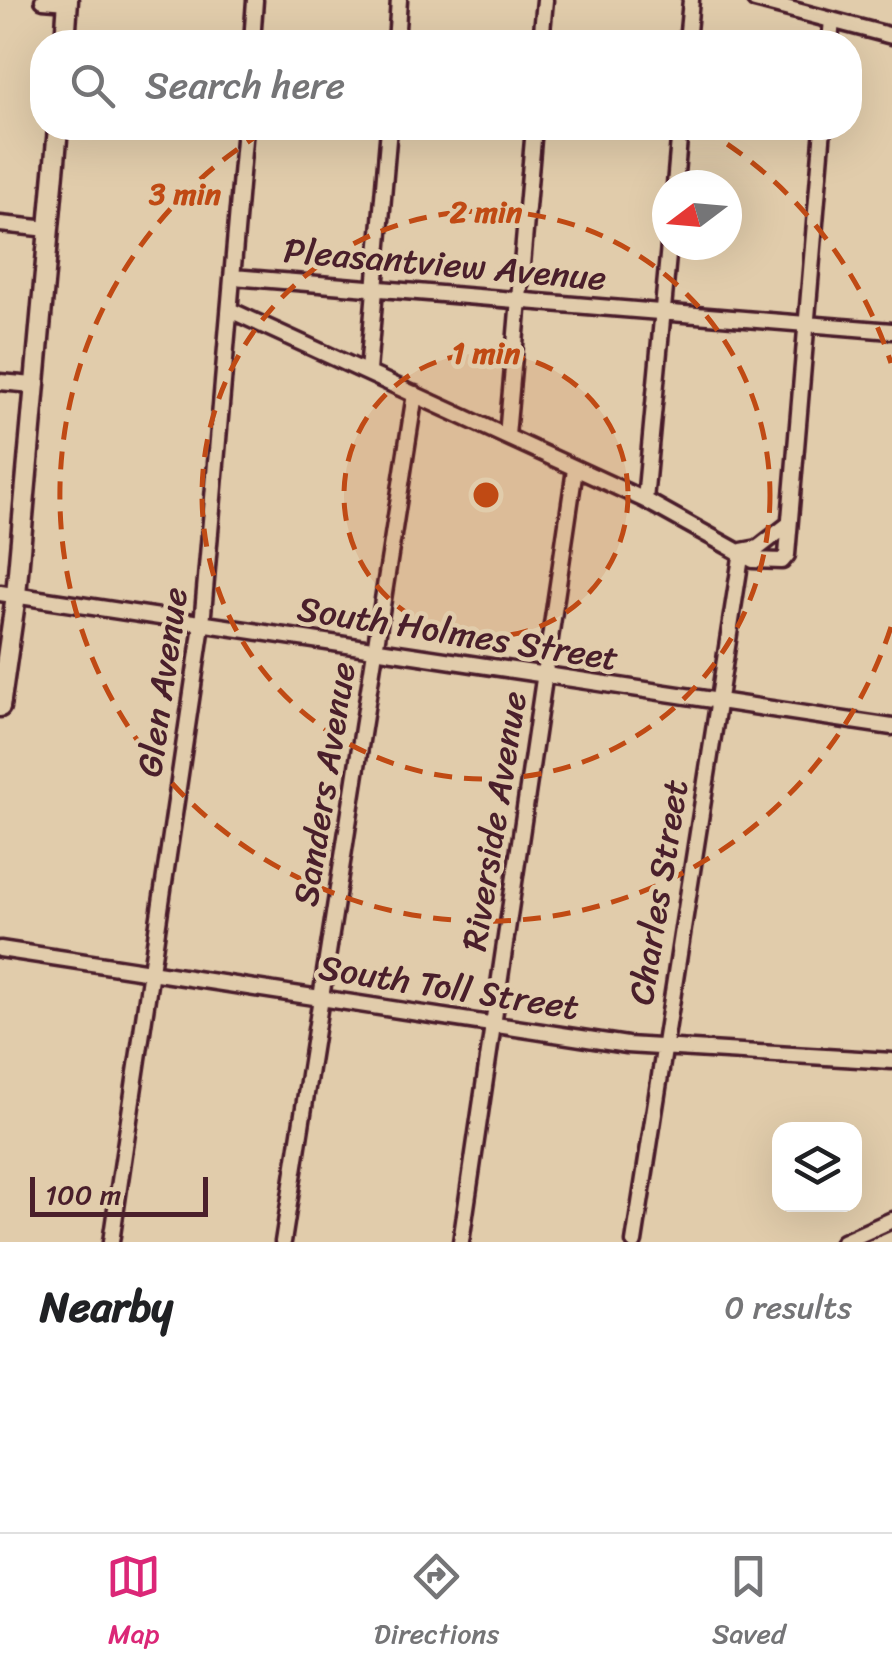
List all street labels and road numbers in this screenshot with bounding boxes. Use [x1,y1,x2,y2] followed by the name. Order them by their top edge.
[281,219,609,309] street label: Pleasantview Avenue
[293,577,623,689] street label: South Holmes Street
[118,583,206,781] street label: Glen Avenue
[274,658,374,910] street label: Sanders Avenue
[443,687,545,955] street label: Riverside Avenue
[610,775,706,1009] street label: Charles Street
[314,936,584,1038] street label: South Toll Street

